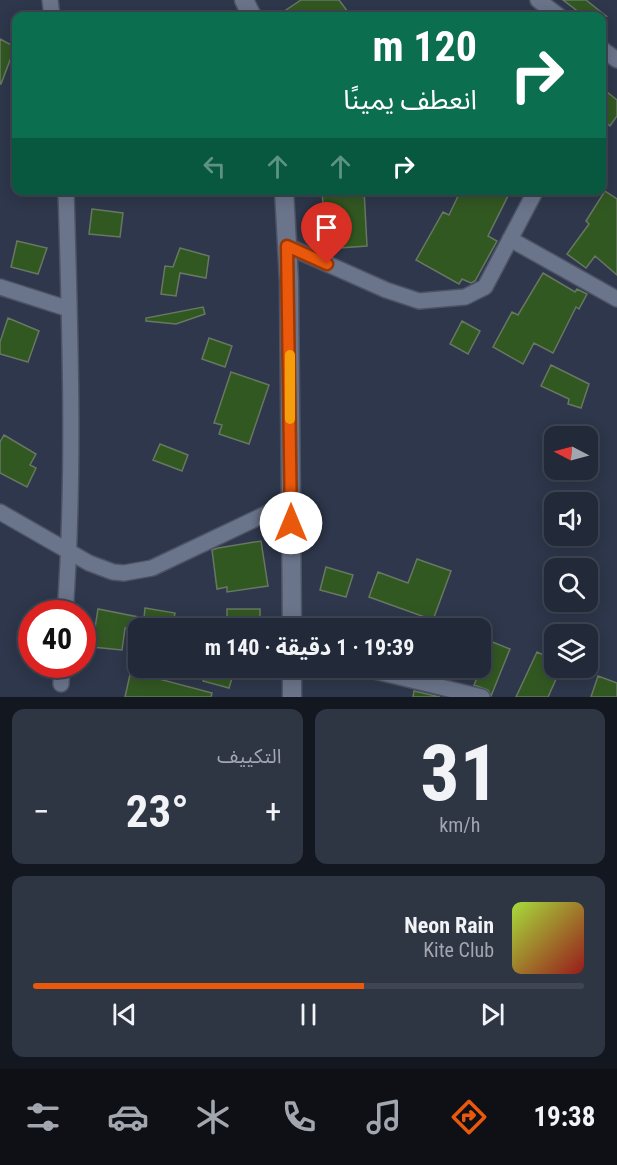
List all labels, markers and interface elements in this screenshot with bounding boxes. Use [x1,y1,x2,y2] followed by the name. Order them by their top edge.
[372,22,477,71] text: 120 m
[498,36,576,114] icon: right
[343,84,477,116] text: انعطف يمينًا
[198,150,231,183] icon: left
[261,150,294,183] icon: ahead
[324,150,357,183] icon: ahead
[387,150,420,183] icon: right
[301,202,352,264] pin
[310,211,343,244] icon: arrive
[544,426,598,480] north arrow
[544,426,598,678] map controls
[259,491,323,555] position arrow
[544,492,598,546] button: sound
[544,558,598,612] button: search
[18,600,96,678] speed limit sign: 40
[544,624,598,678] button: layers
[205,635,414,660] text: 19:39 · 1 دقيقة · 140 m
[420,728,499,819] text: 31
[217,744,282,768] text: التكييف
[126,785,189,838] text: 23°
[33,792,50,831] text: −
[265,792,281,831] text: +
[439,813,480,837] text: km/h
[404,913,494,938] text: Neon Rain
[423,938,494,962] text: Kite Club
[108,998,141,1031] icon: previous
[292,998,325,1031] icon: pause
[476,998,509,1031] icon: next
[22,1096,64,1138] icon: filters
[107,1096,149,1138] icon: car
[192,1096,234,1138] icon: climate
[278,1096,320,1138] icon: phone
[363,1096,405,1138] icon: music
[448,1096,490,1138] icon: directions
[533,1101,595,1133] text: 19:38

